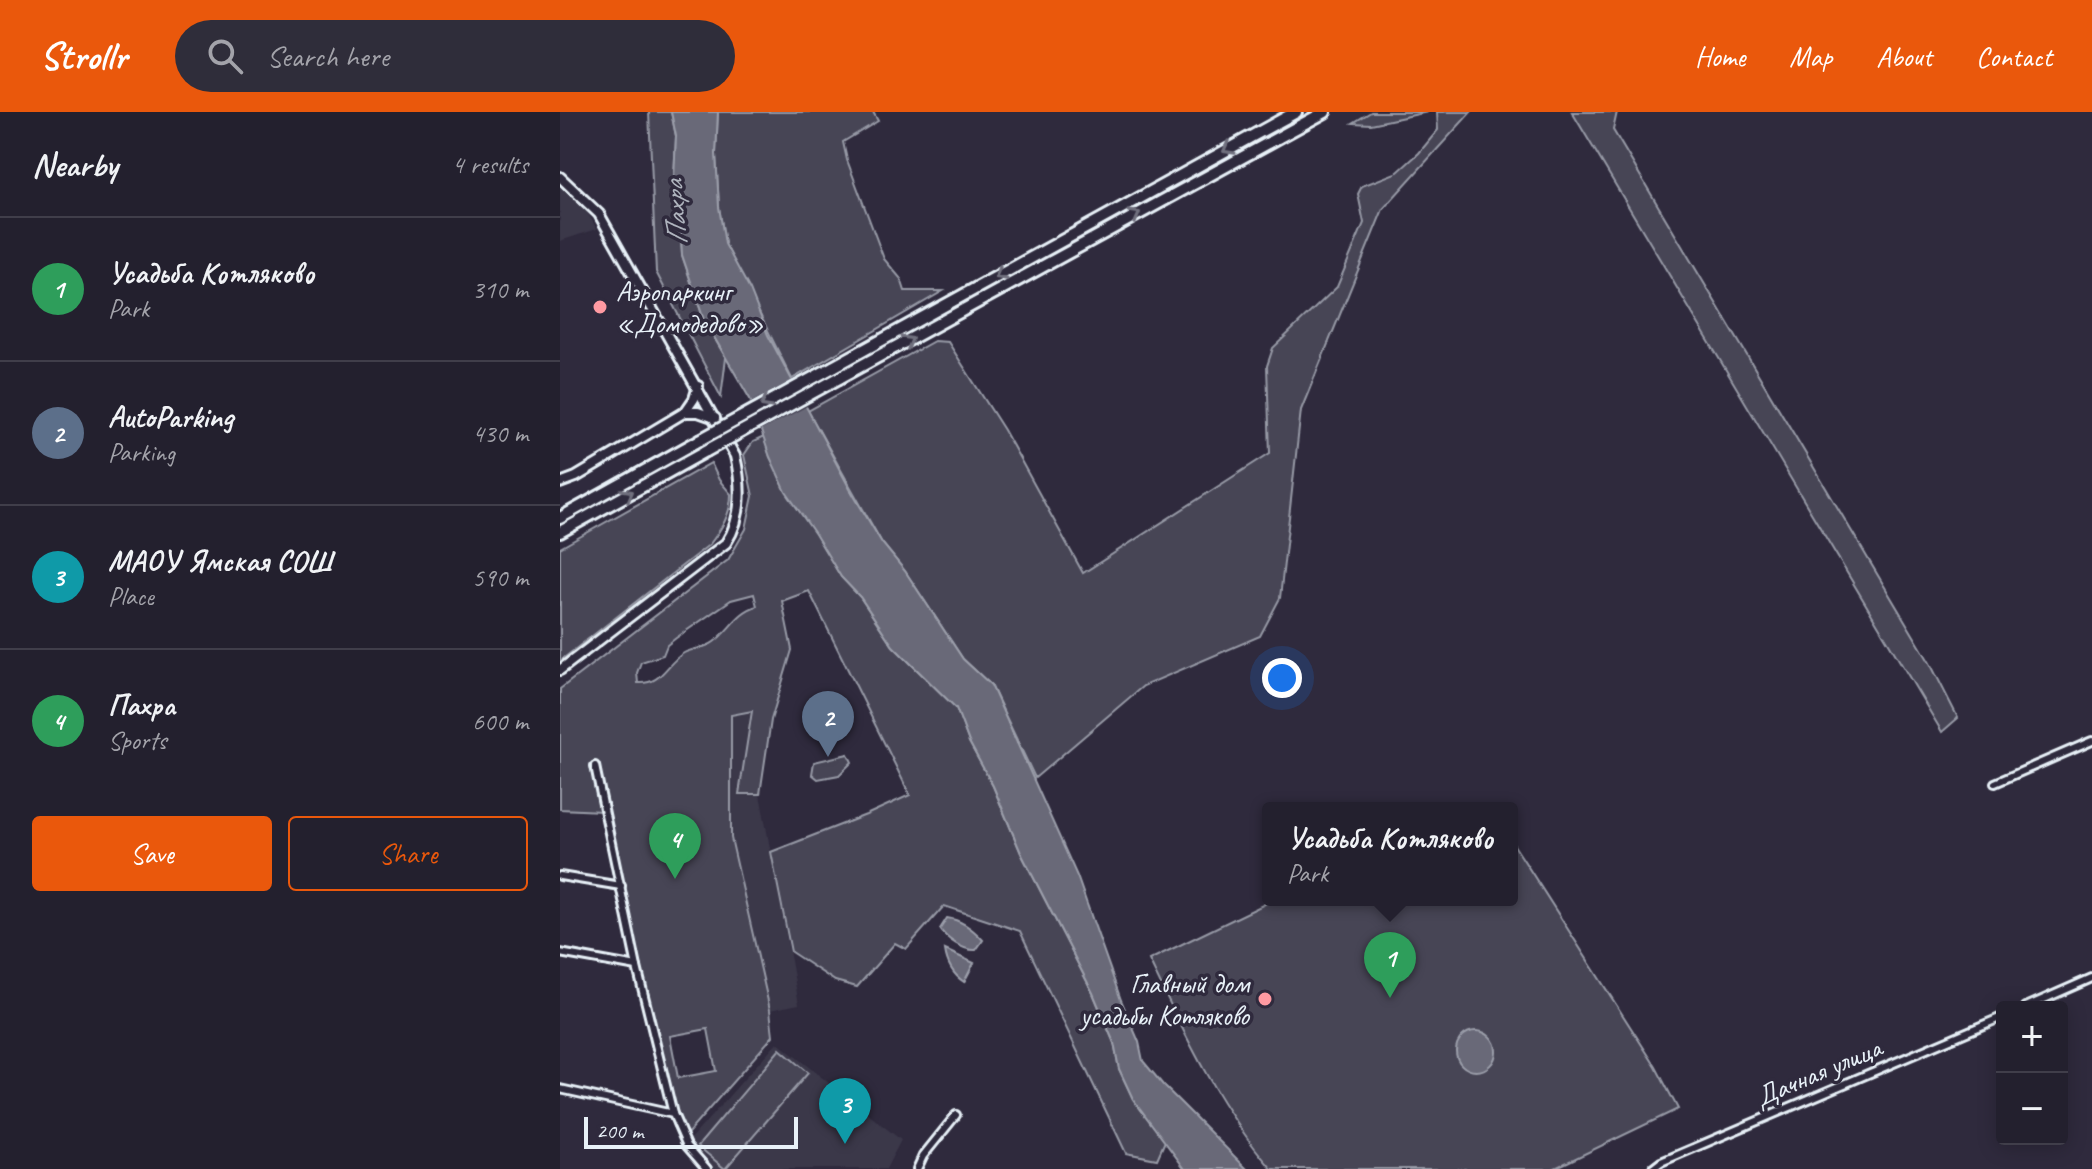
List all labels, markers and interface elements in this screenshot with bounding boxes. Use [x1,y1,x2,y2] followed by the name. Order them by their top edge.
[175,20,735,92] search box
[40,33,127,80] text: Strollr
[203,34,247,78] icon: search
[267,37,389,75] text: Search here
[1695,39,1745,74] text: Home
[1789,39,1832,74] text: Map
[1876,39,1932,74] text: About
[1976,39,2052,74] text: Contact
[1222,140,1236,155] one-way arrow
[32,143,118,186] text: Nearby
[452,148,528,181] text: 4 results
[654,176,696,247] water label: Пахра
[1127,209,1141,225] one-way arrow
[108,254,314,292] text: Усадьба Котляково
[994,265,1009,281] one-way arrow
[52,273,64,306] text: 1
[472,273,528,306] text: 310 m
[616,274,764,341] place label: Аэропаркинг «Домодедово»
[108,292,149,325] text: Park
[591,298,609,316] marker: Аэропаркинг «Домодедово»
[900,335,914,350] one-way arrow
[761,393,775,409] one-way arrow
[108,398,233,436] text: AutoParking
[52,417,64,450] text: 2
[472,417,528,450] text: 430 m
[108,436,175,469] text: Parking
[620,488,634,504] one-way arrow
[108,542,332,580] text: МАОУ Ямская СОШ
[52,561,64,594] text: 3
[472,561,528,594] text: 590 m
[108,580,154,613] text: Place
[1262,658,1302,698] your location
[108,686,175,724] text: Пахра
[802,691,854,757] pin: 2
[52,705,64,738] text: 4
[472,705,528,738] text: 600 m
[108,724,166,757] text: Sports
[1262,802,1518,906] popup
[649,813,701,879] pin: 4
[32,816,272,891] button: Save
[288,816,528,891] button: Share
[1287,819,1493,857] text: Усадьба Котляково
[1287,857,1328,890] text: Park
[1364,932,1416,998] pin: 1
[1078,966,1252,1033] place label: Главный дом усадьбы Котляково
[1256,990,1274,1008] marker: Главный дом усадьбы Котляково
[1996,1001,2068,1145] map controls
[1996,1001,2068,1073] button: +
[1750,1029,1889,1114] street label: Дачная улица
[1996,1073,2068,1145] button: −
[819,1078,871,1144] pin: 3
[584,1113,798,1149] scale bar
[596,1117,643,1145] text: 200 m

